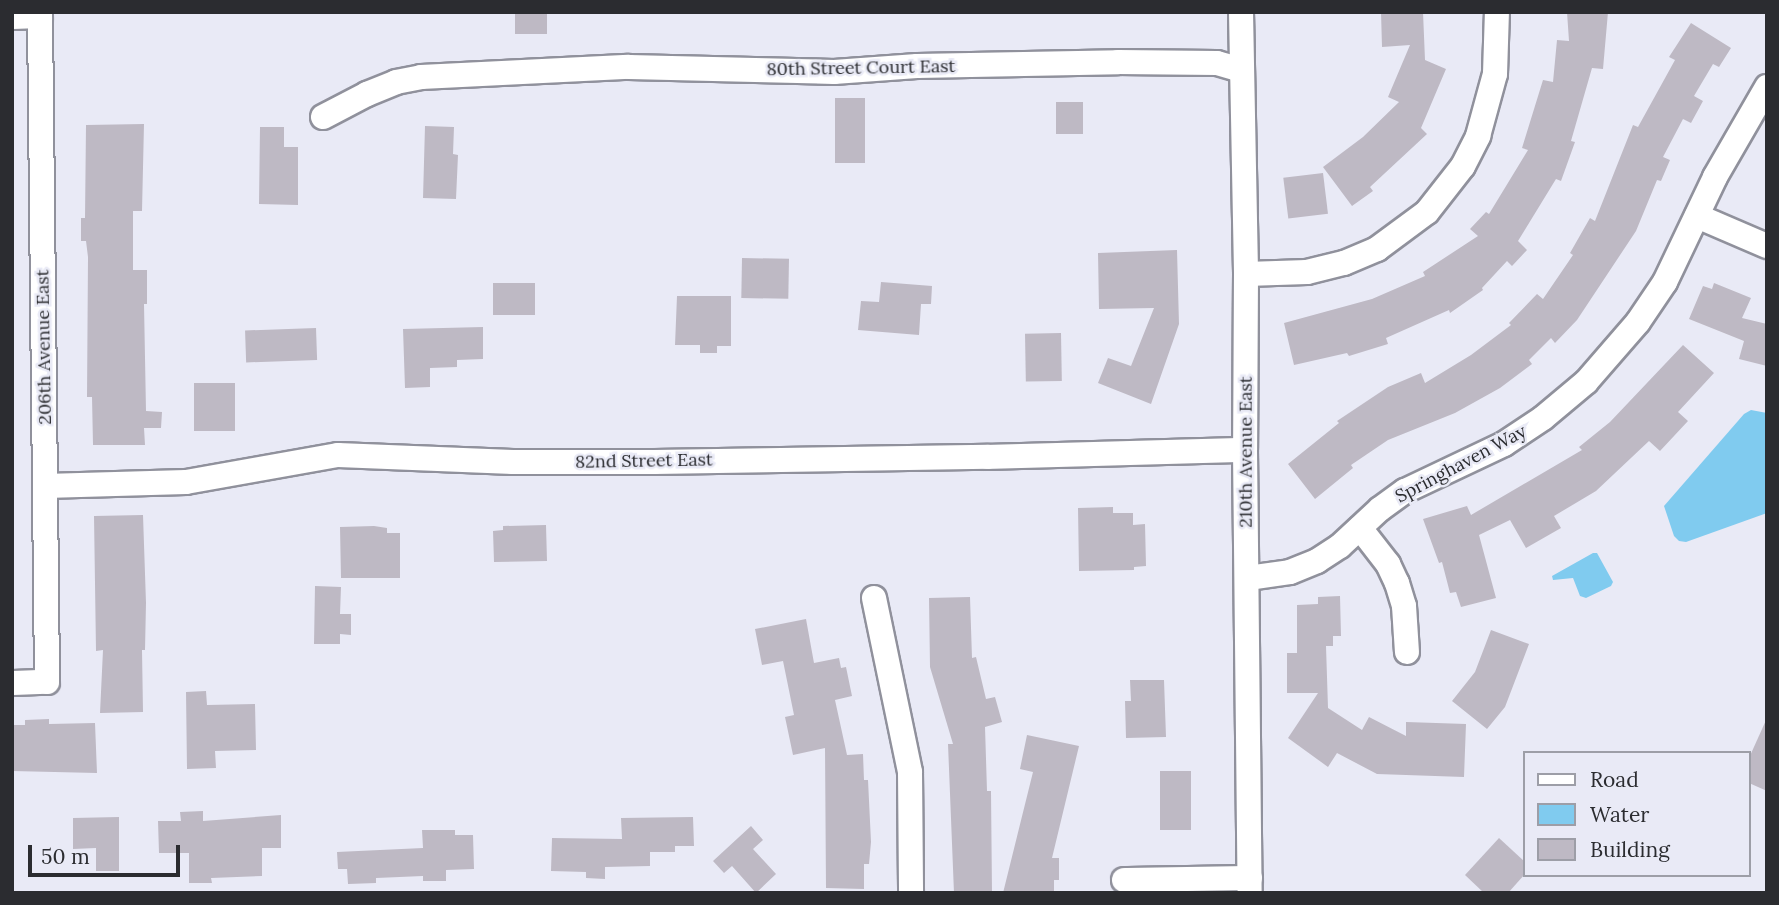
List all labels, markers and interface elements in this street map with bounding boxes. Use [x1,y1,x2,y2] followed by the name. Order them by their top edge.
[766,56,956,80] street label: 80th Street Court East
[32,269,56,425] street label: 206th Avenue East
[1235,376,1257,528] street label: 210th Avenue East
[1392,420,1530,508] street label: Springhaven Way
[575,449,713,473] street label: 82nd Street East
[1524,751,1751,877] legend
[1590,766,1639,793] text: Road
[1590,801,1649,828] text: Water
[32,832,184,876] scale bar
[1590,836,1670,863] text: Building
[41,843,90,870] text: 50 m

